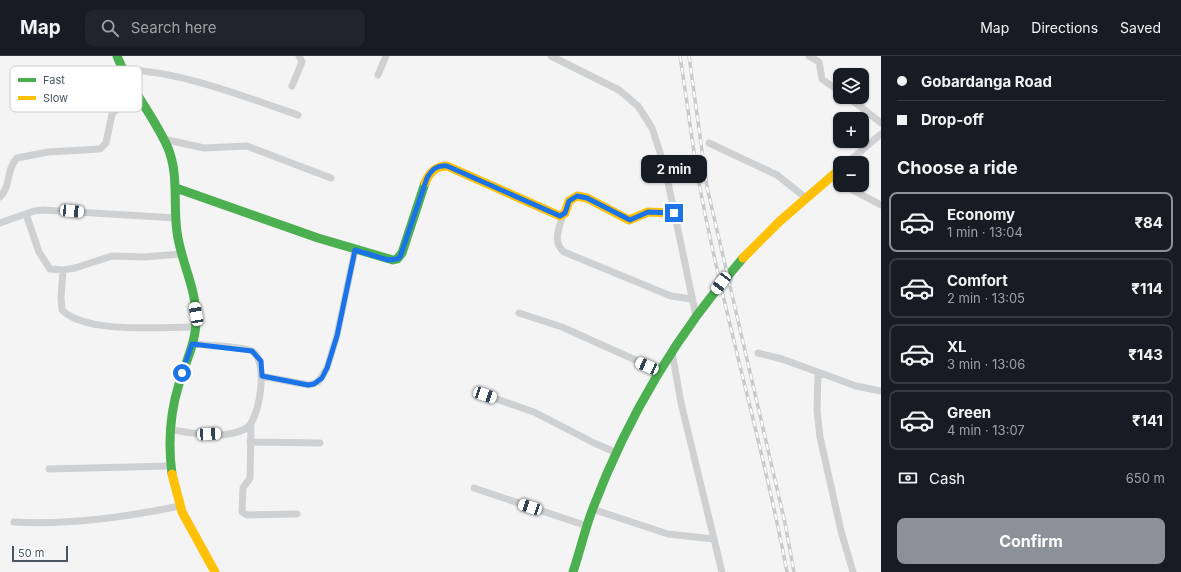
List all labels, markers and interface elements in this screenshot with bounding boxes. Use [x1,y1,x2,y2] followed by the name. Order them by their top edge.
[85,10,365,46] search box
[20,16,61,39] text: Map
[99,17,121,39] icon: search
[131,18,216,37] text: Search here
[980,19,1009,36] text: Map
[1031,19,1098,36] text: Directions
[1120,19,1161,36] text: Saved
[10,66,142,112] legend
[833,68,869,192] map controls
[833,68,869,104] button: layers
[921,72,1052,91] text: Gobardanga Road
[43,73,65,87] text: Fast
[43,91,68,105] text: Slow
[921,110,984,129] text: Drop-off
[833,112,869,148] button: +
[641,155,707,183] callout: 2 min
[833,156,869,192] button: −
[897,157,1018,178] text: Choose a ride
[657,161,691,177] text: 2 min
[60,204,84,218] car
[665,204,683,222] route end
[899,204,935,240] icon: car
[947,205,1015,224] text: Economy
[1135,213,1163,232] text: ₹84
[947,224,1023,240] text: 1 min · 13:04
[709,270,733,296] car
[899,270,935,306] icon: car
[947,271,1008,290] text: Comfort
[1131,279,1163,298] text: ₹114
[947,290,1025,306] text: 2 min · 13:05
[188,301,204,327] car
[899,336,935,372] icon: car
[947,337,967,356] text: XL
[1128,345,1163,364] text: ₹143
[634,356,660,376] car
[947,356,1025,372] text: 3 min · 13:06
[173,364,191,382] route start
[472,385,498,405] car
[899,402,935,438] icon: car
[947,403,991,422] text: Green
[1132,411,1163,430] text: ₹141
[947,422,1025,438] text: 4 min · 13:07
[197,427,221,441] car
[897,467,919,489] icon: cash
[929,469,965,488] text: Cash
[1126,470,1165,486] text: 650 m
[517,498,543,516] car
[897,518,1165,564] button: Confirm
[12,544,68,563] scale bar
[18,546,44,560] text: 50 m

